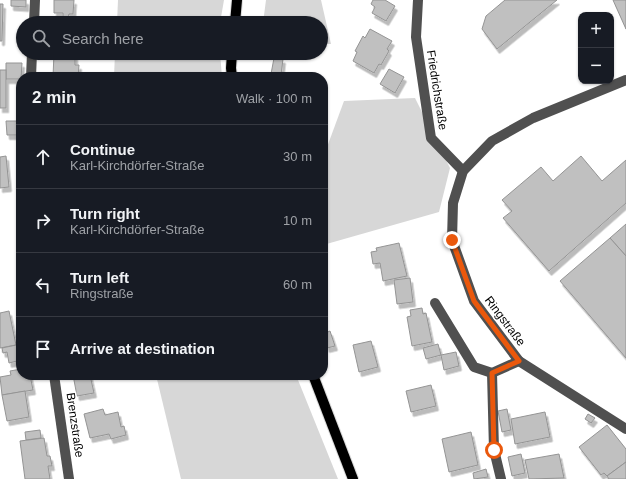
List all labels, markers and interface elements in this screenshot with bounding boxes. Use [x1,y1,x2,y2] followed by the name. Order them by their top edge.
[578,12,614,84] map controls
[578,12,614,48] button: +
[16,16,328,60] search box
[30,27,52,49] icon: search
[62,30,144,47] text: Search here
[578,48,614,84] button: −
[424,49,450,131] street label: Friedrichstraße
[32,88,76,107] text: 2 min
[236,91,312,106] text: Walk · 100 m
[70,141,135,158] text: Continue
[32,146,54,168] icon: ahead
[283,149,312,164] text: 30 m
[70,158,204,173] text: Karl-Kirchdörfer-Straße
[70,205,140,222] text: Turn right
[32,210,54,232] icon: right
[283,213,312,228] text: 10 m
[70,222,204,237] text: Karl-Kirchdörfer-Straße
[443,231,461,249] route end
[70,269,129,286] text: Turn left
[32,274,54,296] icon: left
[283,277,312,292] text: 60 m
[70,286,134,301] text: Ringstraße
[482,293,528,349] street label: Ringstraße
[32,338,54,360] icon: arrive
[70,340,215,357] text: Arrive at destination
[64,392,87,459] street label: Brenzstraße
[485,441,503,459] route start

